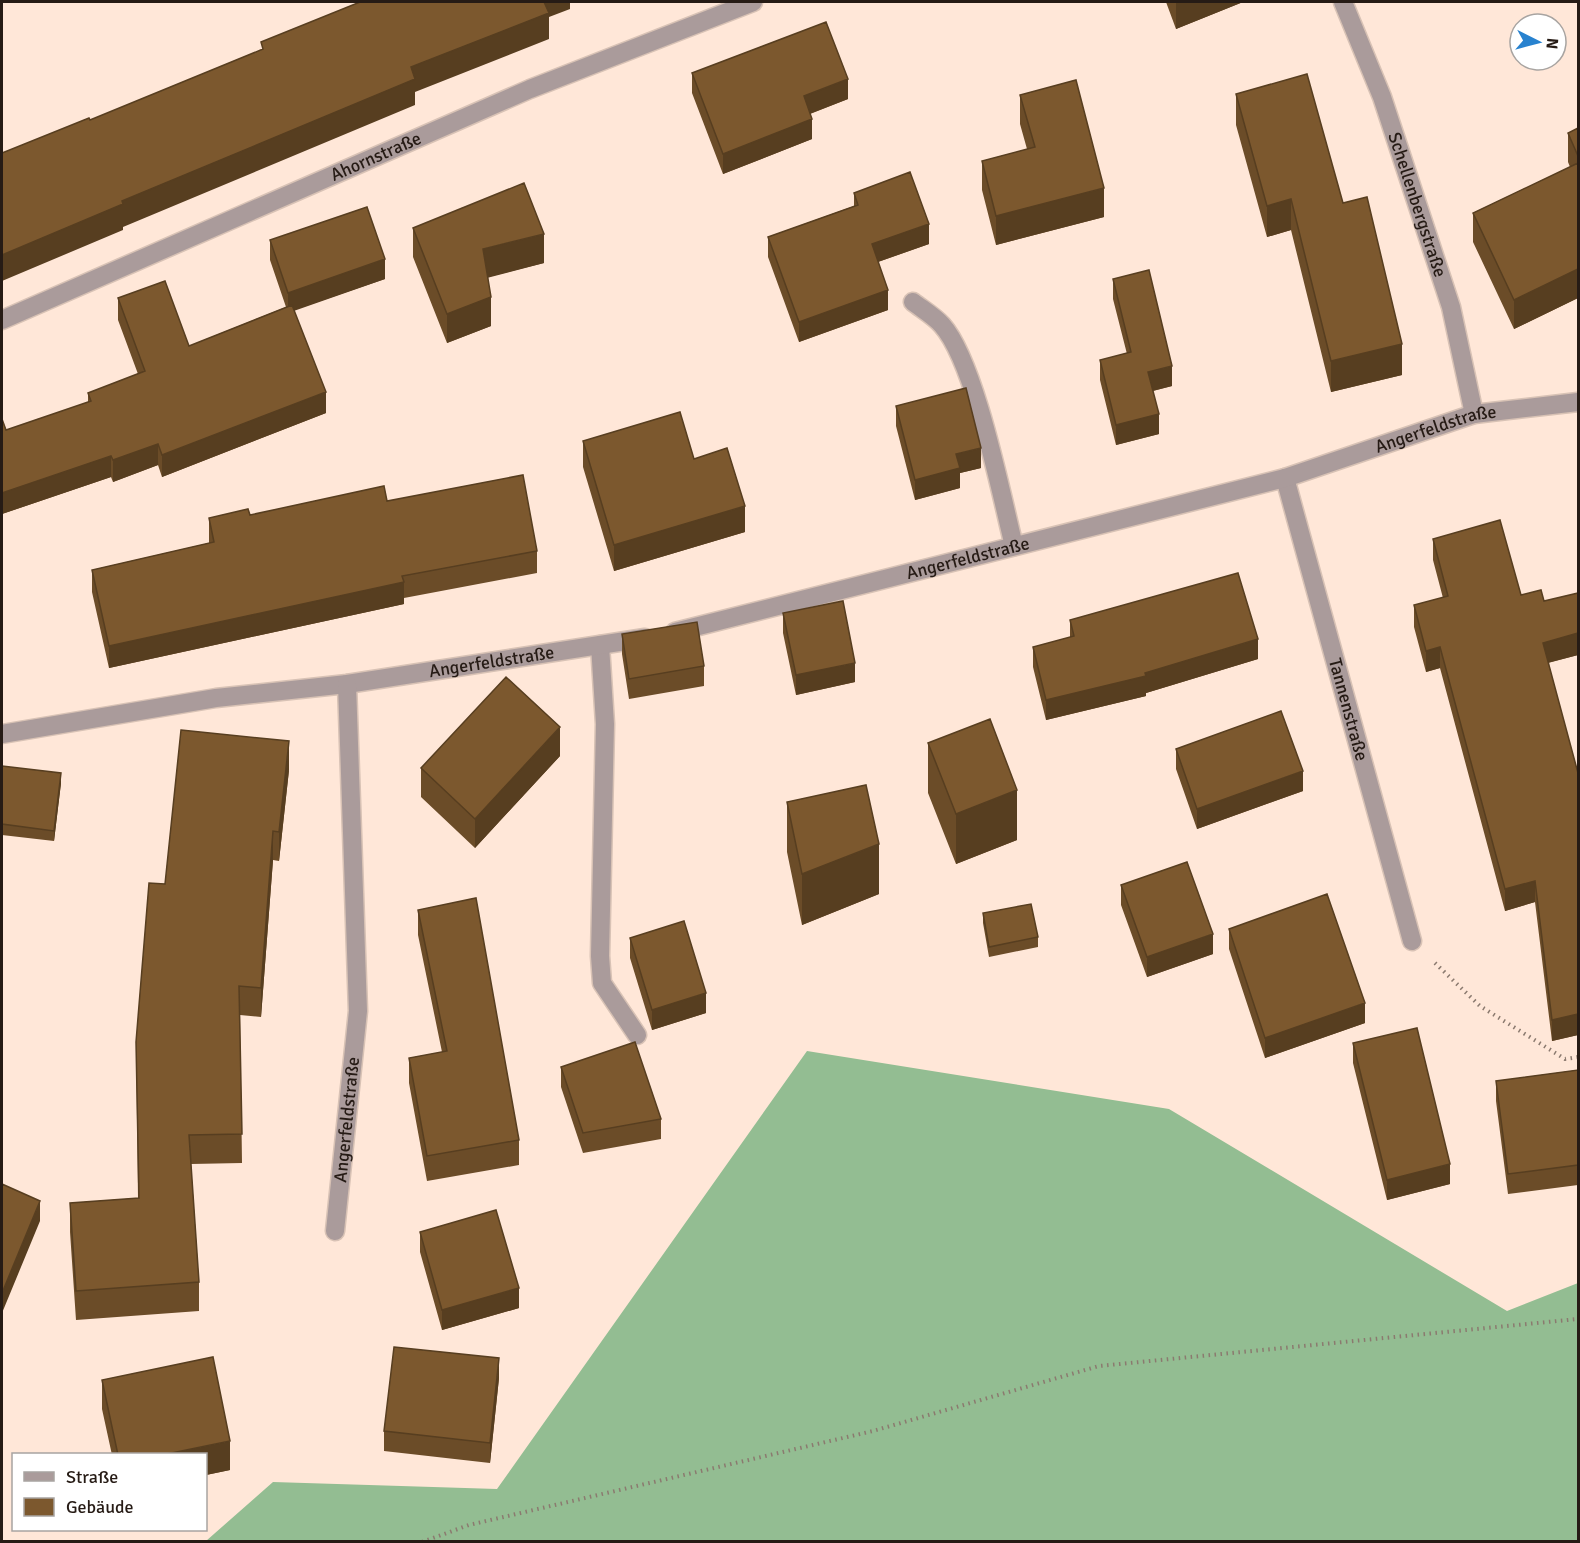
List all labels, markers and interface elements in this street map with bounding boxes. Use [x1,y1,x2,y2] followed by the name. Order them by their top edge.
[1508,12,1568,72] north arrow
[1541,37,1562,50] text: N
[327,127,425,186] street label: Ahornstraße
[1383,129,1451,280] street label: Schellenbergstraße
[1372,400,1498,458] street label: Angerfeldstraße
[904,532,1032,584] street label: Angerfeldstraße
[427,641,556,682] street label: Angerfeldstraße
[1324,656,1373,763] street label: Tannenstraße
[329,1056,364,1184] street label: Angerfeldstraße
[12,1453,207,1531] legend
[66,1466,118,1488] text: Straße
[66,1496,134,1518] text: Gebäude

